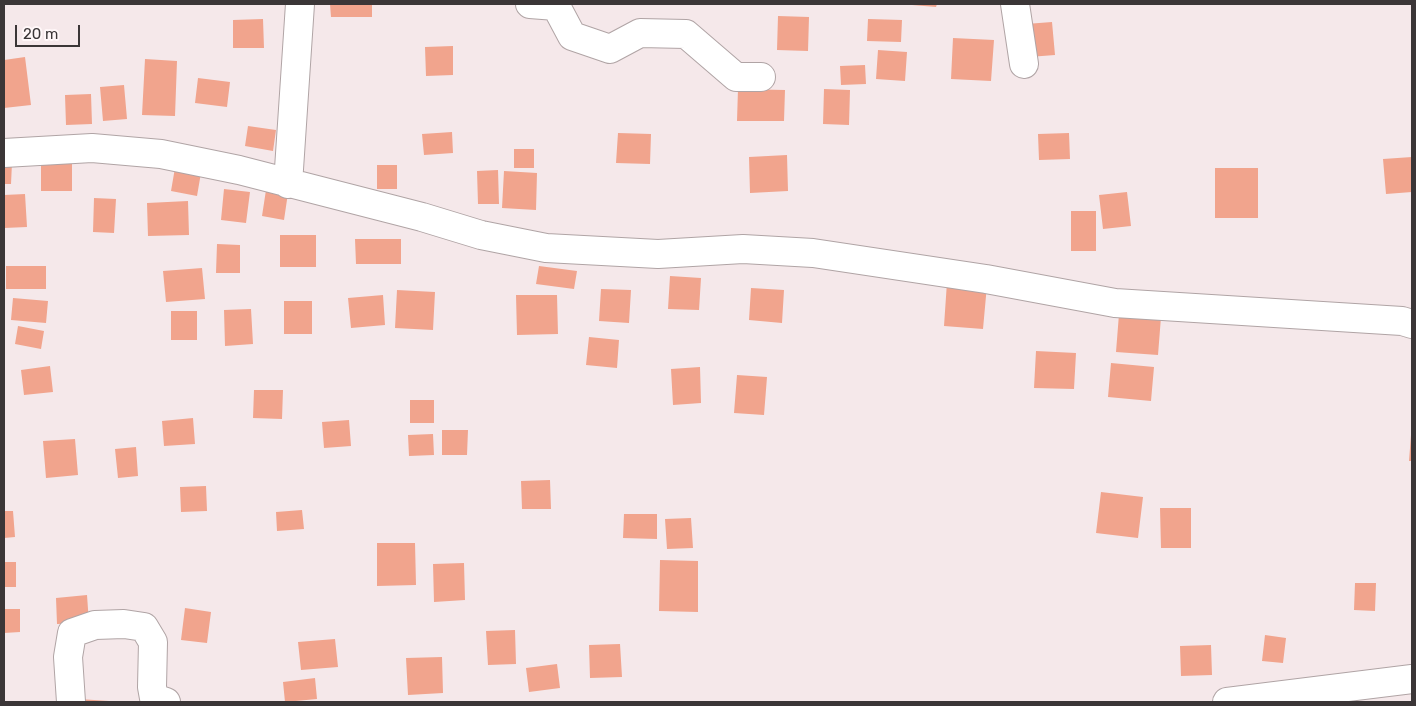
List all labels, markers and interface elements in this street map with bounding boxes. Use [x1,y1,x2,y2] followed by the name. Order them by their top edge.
[18,15,82,47] scale bar
[23,25,58,43] text: 20 m

